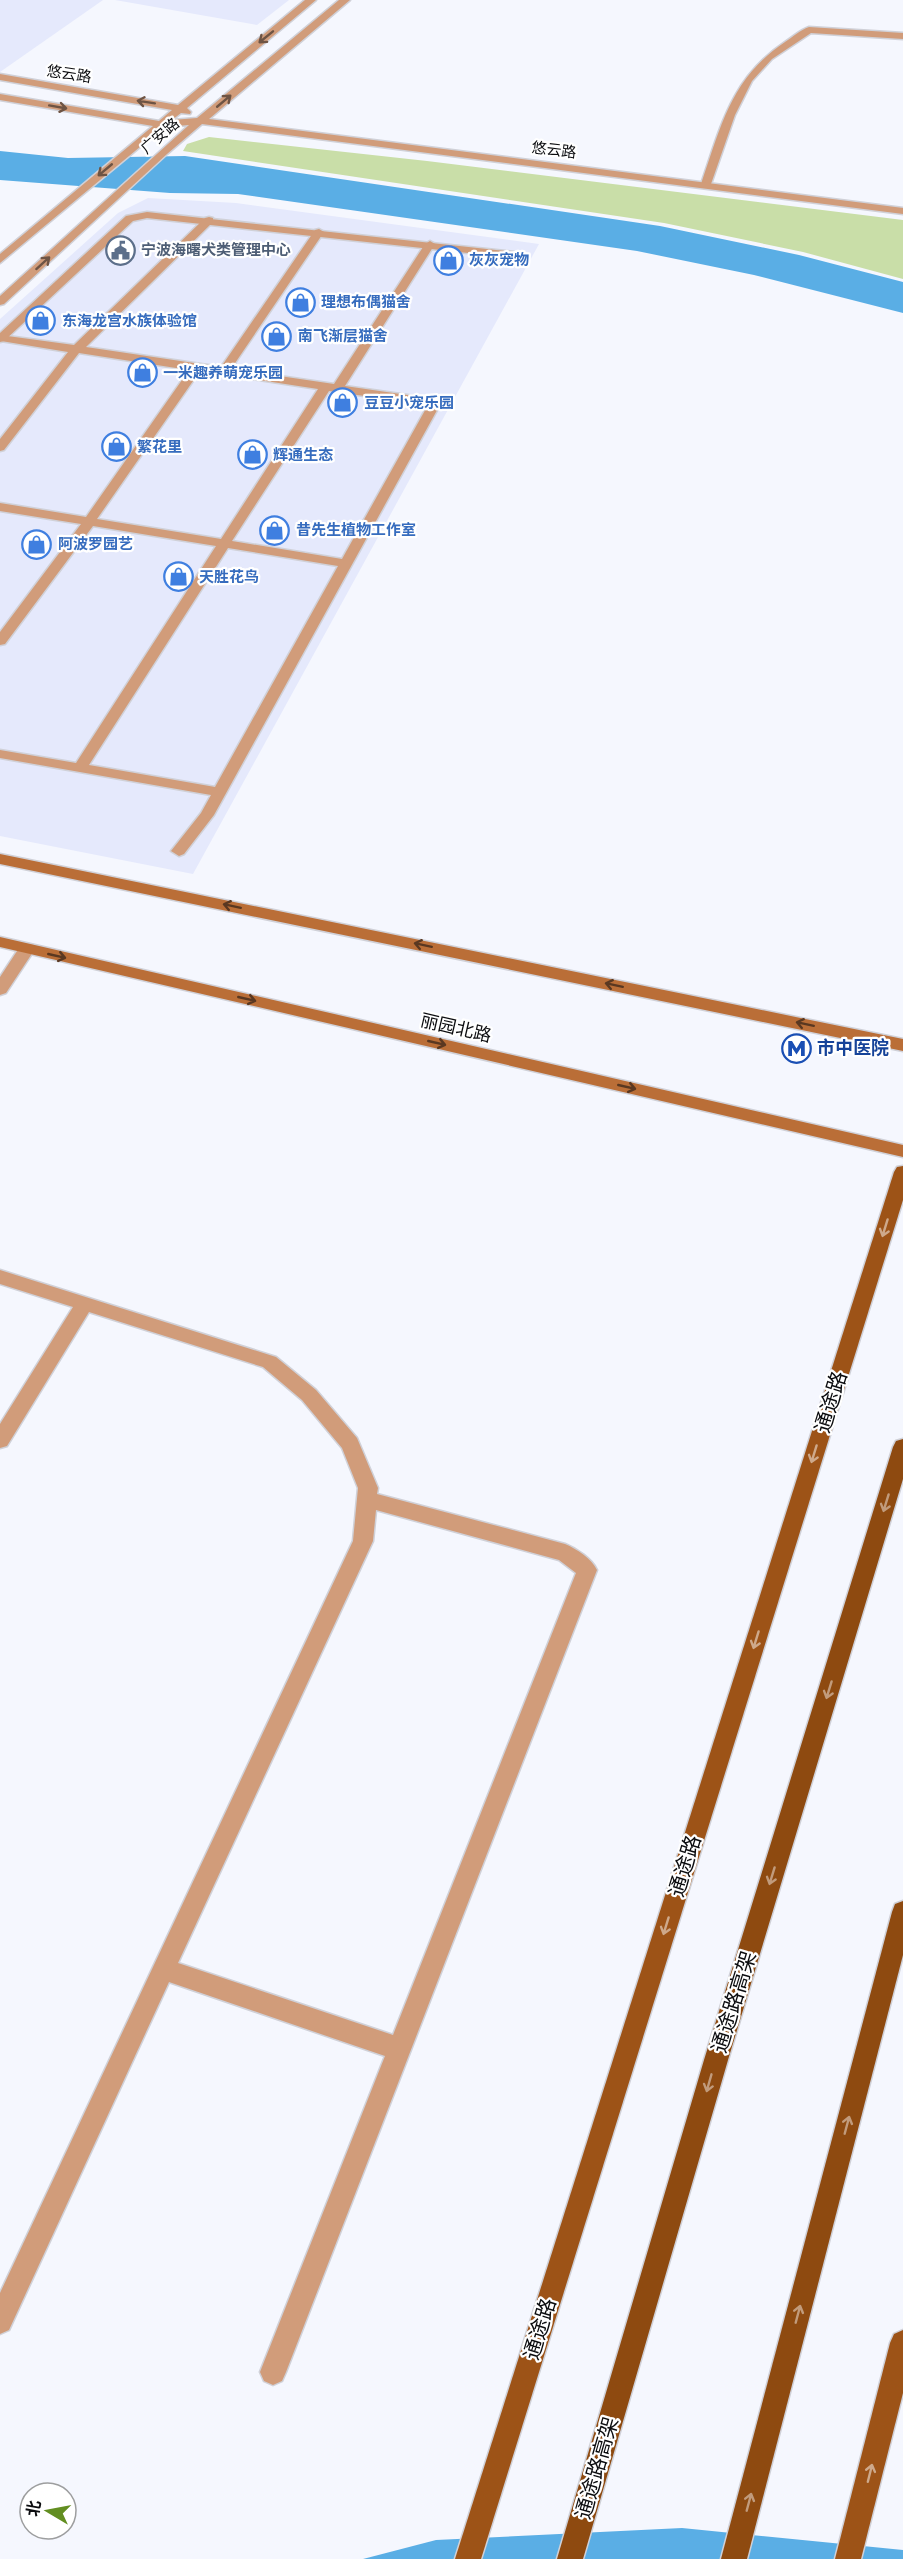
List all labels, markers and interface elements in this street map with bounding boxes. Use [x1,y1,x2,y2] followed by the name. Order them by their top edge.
[259,30,274,44] one-way arrow
[45,60,93,86] street label: 悠云路
[216,94,231,108] one-way arrow
[137,96,157,107] one-way arrow
[47,101,67,112] one-way arrow
[136,113,183,158] street label: 广安路
[531,136,578,162] street label: 悠云路
[97,163,113,176] one-way arrow
[104,234,136,266] public building icon: 宁波海曙犬类管理中心
[141,239,291,259] place label: 宁波海曙犬类管理中心
[432,244,464,276] shop icon: 灰灰宠物
[469,249,529,269] place label: 灰灰宠物
[36,256,51,270] one-way arrow
[284,286,316,318] shop icon: 理想布偶猫舍
[321,291,411,311] place label: 理想布偶猫舍
[25,305,57,337] shop icon: 东海龙宫水族体验馆
[62,310,197,330] place label: 东海龙宫水族体验馆
[261,320,293,352] shop icon: 南飞渐层猫舍
[298,325,388,345] place label: 南飞渐层猫舍
[126,357,158,389] shop icon: 一米趣养萌宠乐园
[163,362,283,382] place label: 一米趣养萌宠乐园
[327,387,359,419] shop icon: 豆豆小宠乐园
[364,392,454,412] place label: 豆豆小宠乐园
[100,431,132,463] shop icon: 繁花里
[137,436,182,456] place label: 繁花里
[236,439,268,471] shop icon: 辉通生态
[273,444,333,464] place label: 辉通生态
[259,514,291,546] shop icon: 昔先生植物工作室
[296,519,416,539] place label: 昔先生植物工作室
[21,528,53,560] shop icon: 阿波罗园艺
[58,533,133,553] place label: 阿波罗园艺
[162,561,194,593] shop icon: 天胜花鸟
[199,566,259,586] place label: 天胜花鸟
[223,899,242,911] one-way arrow
[413,939,433,950] one-way arrow
[47,950,66,962] one-way arrow
[604,979,624,990] one-way arrow
[237,994,256,1006] one-way arrow
[418,1007,494,1047] street label: 丽园北路
[795,1018,814,1030] one-way arrow
[780,1032,812,1064] metro station icon: 市中医院
[817,1035,889,1059] place label: 市中医院
[427,1038,446,1050] one-way arrow
[617,1082,636,1093] one-way arrow
[879,1218,890,1237] one-way arrow
[807,1367,853,1436] street label: 通途路
[808,1444,819,1463] one-way arrow
[880,1493,891,1512] one-way arrow
[750,1630,761,1649] one-way arrow
[823,1680,834,1699] one-way arrow
[661,1831,707,1900] street label: 通途路
[766,1866,777,1885] one-way arrow
[660,1916,671,1935] one-way arrow
[704,1947,762,2056] street label: 通途路高架
[703,2073,714,2092] one-way arrow
[842,2116,854,2135] one-way arrow
[516,2294,562,2363] street label: 通途路
[793,2305,804,2324] one-way arrow
[568,2413,624,2522] street label: 通途路高架
[864,2464,876,2483] one-way arrow
[18,2481,78,2541] north arrow
[743,2493,755,2512] one-way arrow
[21,2499,45,2518] text: 北

